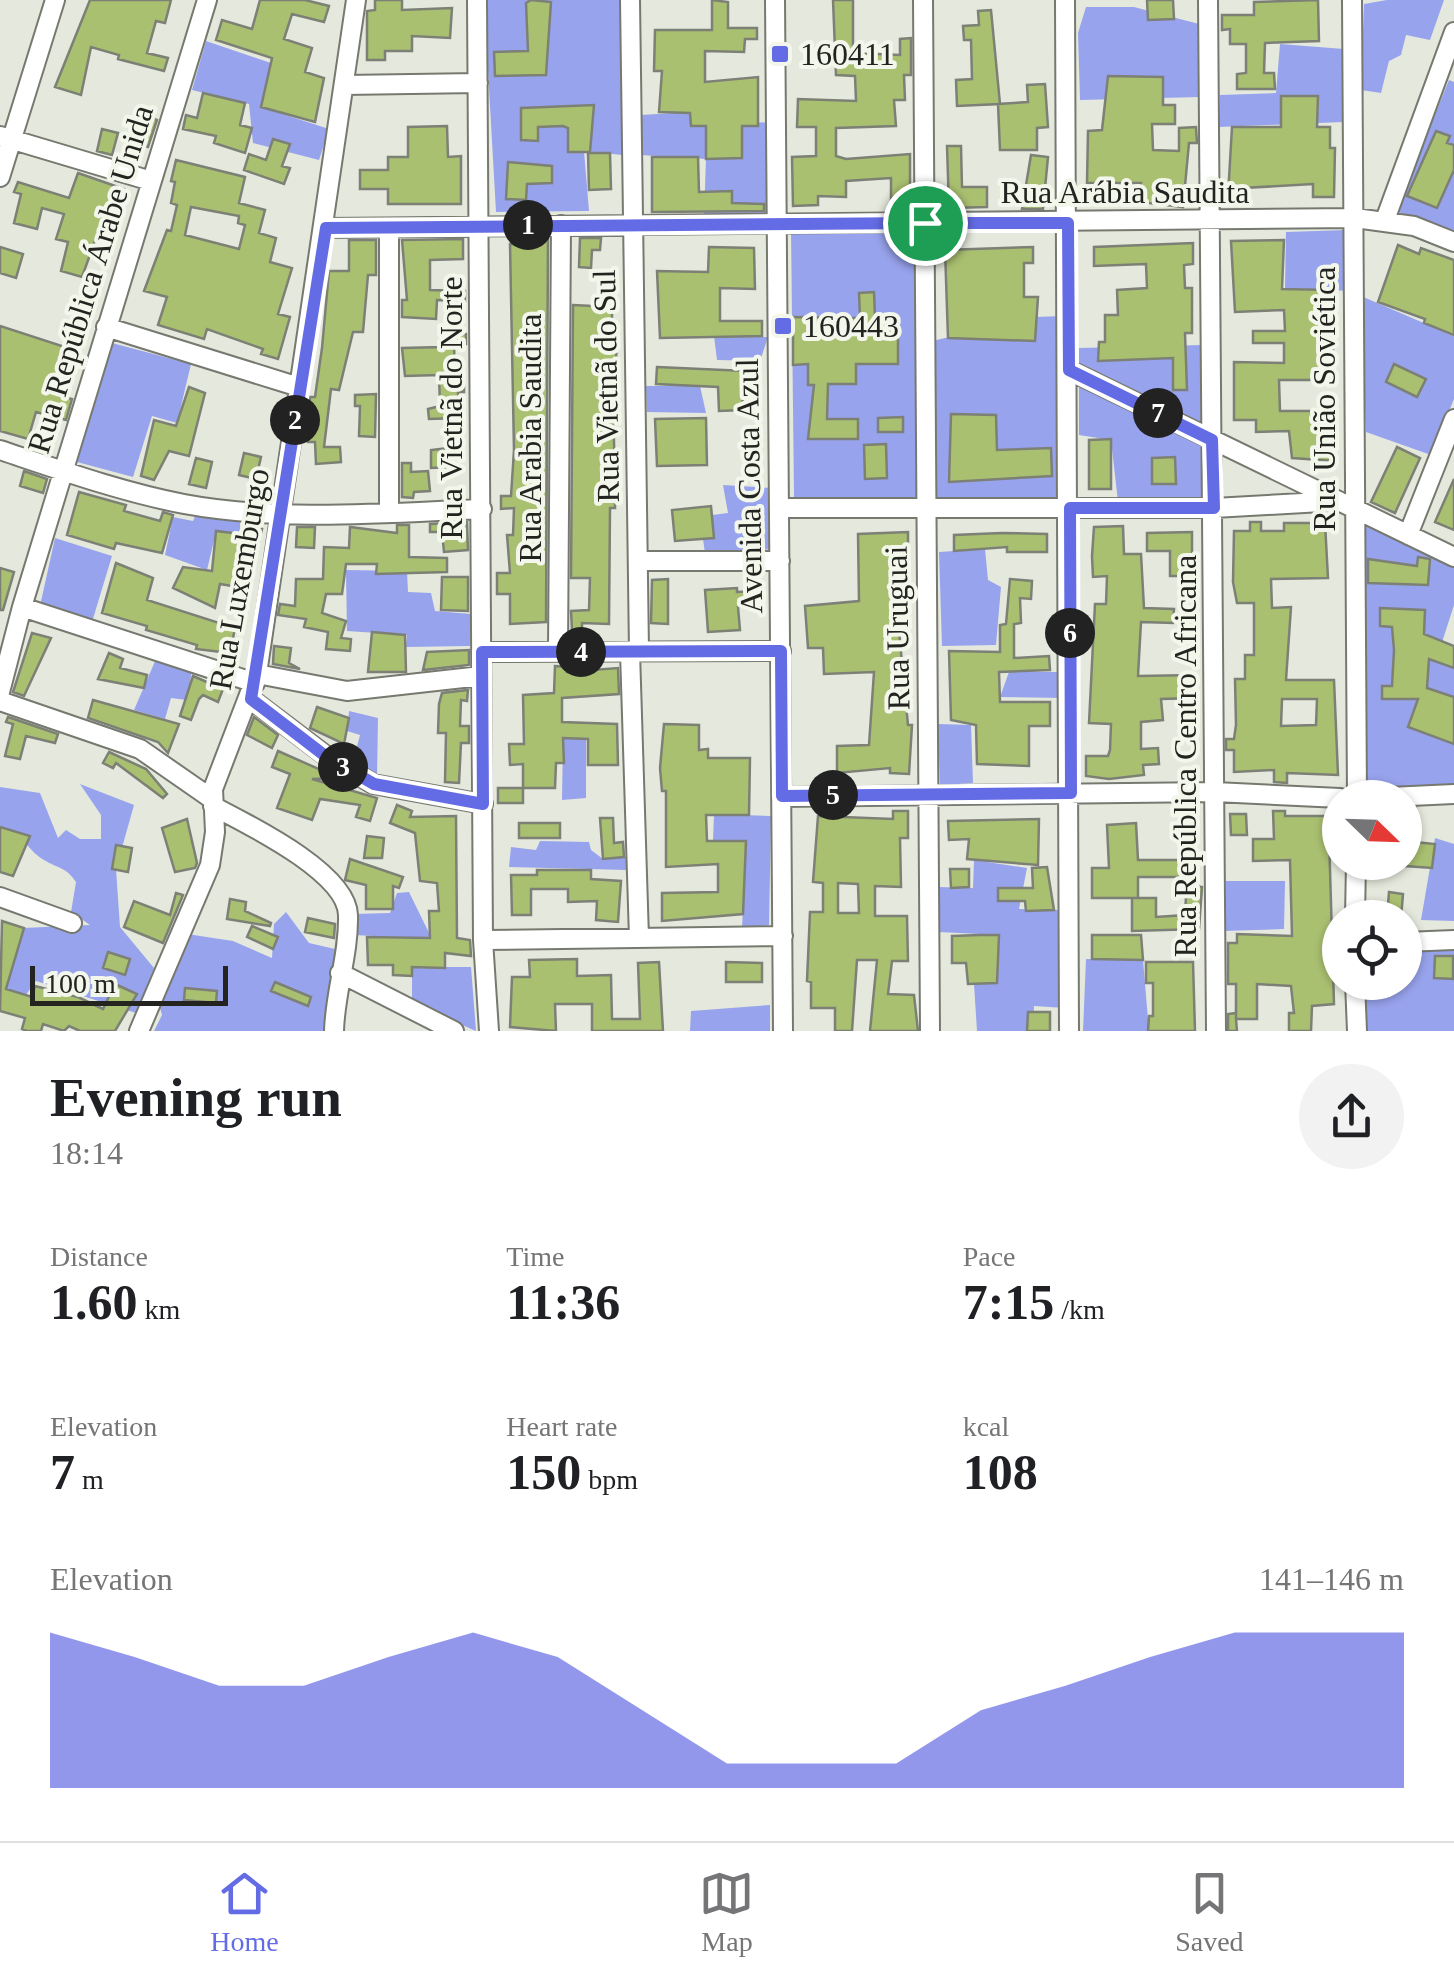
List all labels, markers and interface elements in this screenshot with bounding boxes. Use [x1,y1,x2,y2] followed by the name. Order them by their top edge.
[800,36,895,72] place label: 160411
[769,43,791,65] marker: 160411
[20,101,160,457] street label: Rua República Árabe Unida
[1001,174,1249,210] street label: Rua Arábia Saudita
[883,181,968,266] pin
[898,196,953,251] icon: arrive
[503,200,553,250] pin: 1
[521,209,535,240] text: 1
[1306,267,1342,531] street label: Rua União Soviética
[586,269,626,503] street label: Rua Vietnã do Sul
[433,276,469,540] street label: Rua Vietnã do Norte
[803,308,899,344] place label: 160443
[512,314,548,562] street label: Rua Arabia Saudita
[772,315,794,337] marker: 160443
[729,358,769,614] street label: Avenida Costa Azul
[1133,388,1183,438] pin: 7
[270,395,320,445] pin: 2
[1151,397,1165,428] text: 7
[288,404,302,435] text: 2
[202,465,276,693] street label: Rua Luxemburgo
[878,545,916,711] street label: Rua Uruguai
[1167,555,1203,957] street label: Rua República Centro Africana
[1045,608,1095,658] pin: 6
[1063,617,1077,648] text: 6
[556,627,606,677] pin: 4
[574,636,588,667] text: 4
[318,742,368,792] pin: 3
[336,751,350,782] text: 3
[808,770,858,820] pin: 5
[826,779,840,810] text: 5
[1322,780,1422,880] north arrow
[1322,780,1422,1000] map controls
[1322,900,1422,1000] button: locate
[30,961,228,1006] scale bar
[45,968,116,999] text: 100 m
[1299,1064,1404,1169] button: share
[50,1067,342,1128] text: Evening run
[50,1135,123,1171] text: 18:14
[50,1241,148,1272] text: Distance
[506,1241,564,1272] text: Time
[963,1241,1016,1272] text: Pace
[50,1274,138,1330] text: 1.60
[506,1274,620,1330] text: 11:36
[963,1274,1054,1330] text: 7:15
[138,1294,180,1325] text: km
[1054,1294,1105,1325] text: /km
[50,1411,157,1442] text: Elevation
[506,1411,617,1442] text: Heart rate
[963,1411,1009,1442] text: kcal
[50,1444,75,1500] text: 7
[506,1444,581,1500] text: 150
[963,1444,1038,1500] text: 108
[75,1464,104,1495] text: m
[581,1464,638,1495] text: bpm
[50,1561,173,1597] text: Elevation
[1259,1561,1404,1597] text: 141–146 m
[210,1866,279,1958] tab: Home
[699,1866,754,1958] tab: Map
[1175,1866,1244,1958] tab: Saved

